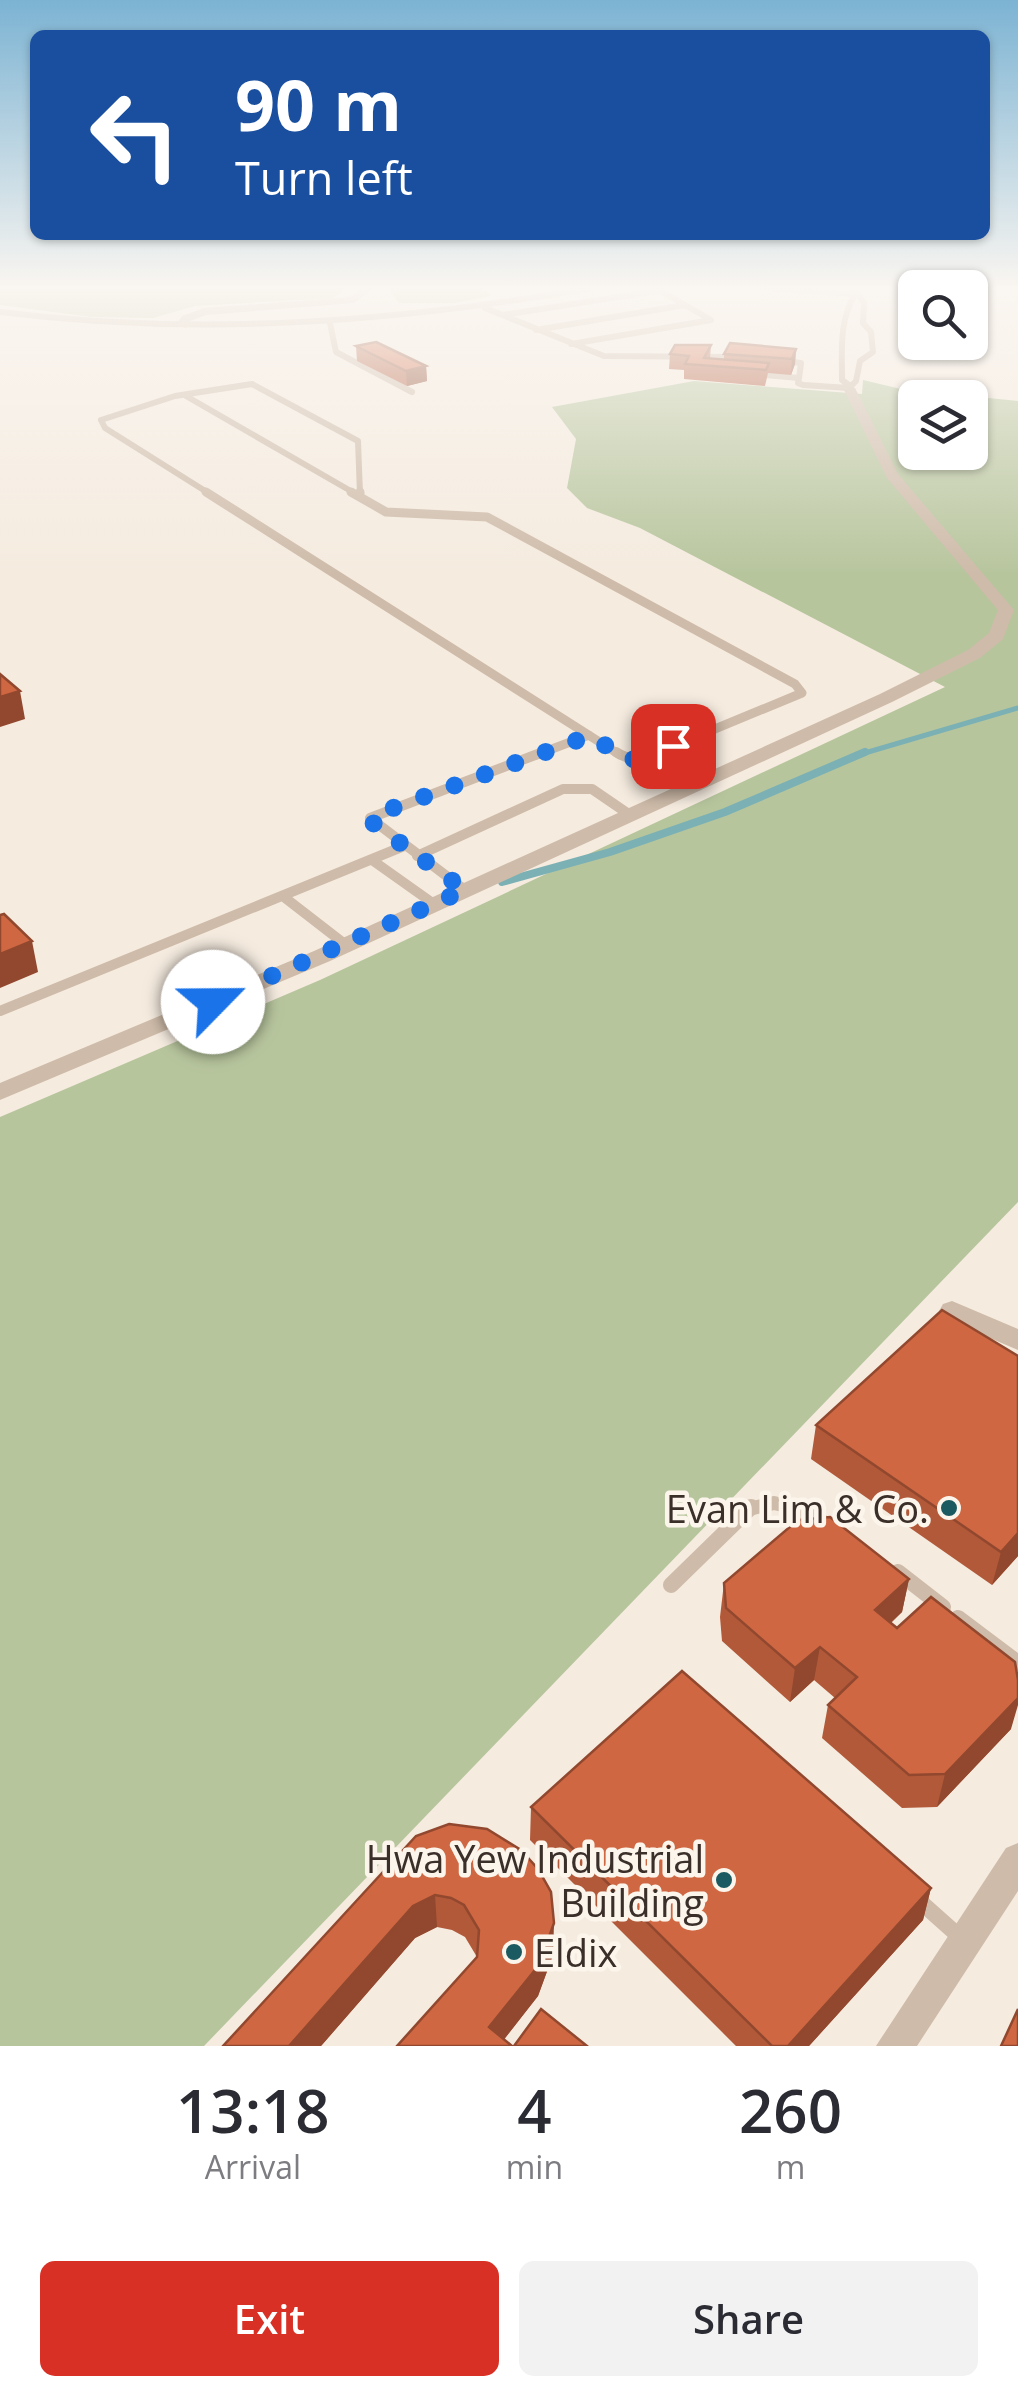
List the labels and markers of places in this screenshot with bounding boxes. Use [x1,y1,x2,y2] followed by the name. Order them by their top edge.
[631,704,716,789] pin
[666,1482,929,1534] place label: Evan Lim & Co.
[938,1497,960,1519] marker: Evan Lim & Co.
[366,1832,704,1928] place label: Hwa Yew Industrial Building
[713,1869,735,1891] marker: Hwa Yew Industrial Building
[534,1926,618,1978] place label: Eldix
[503,1941,525,1963] marker: Eldix

